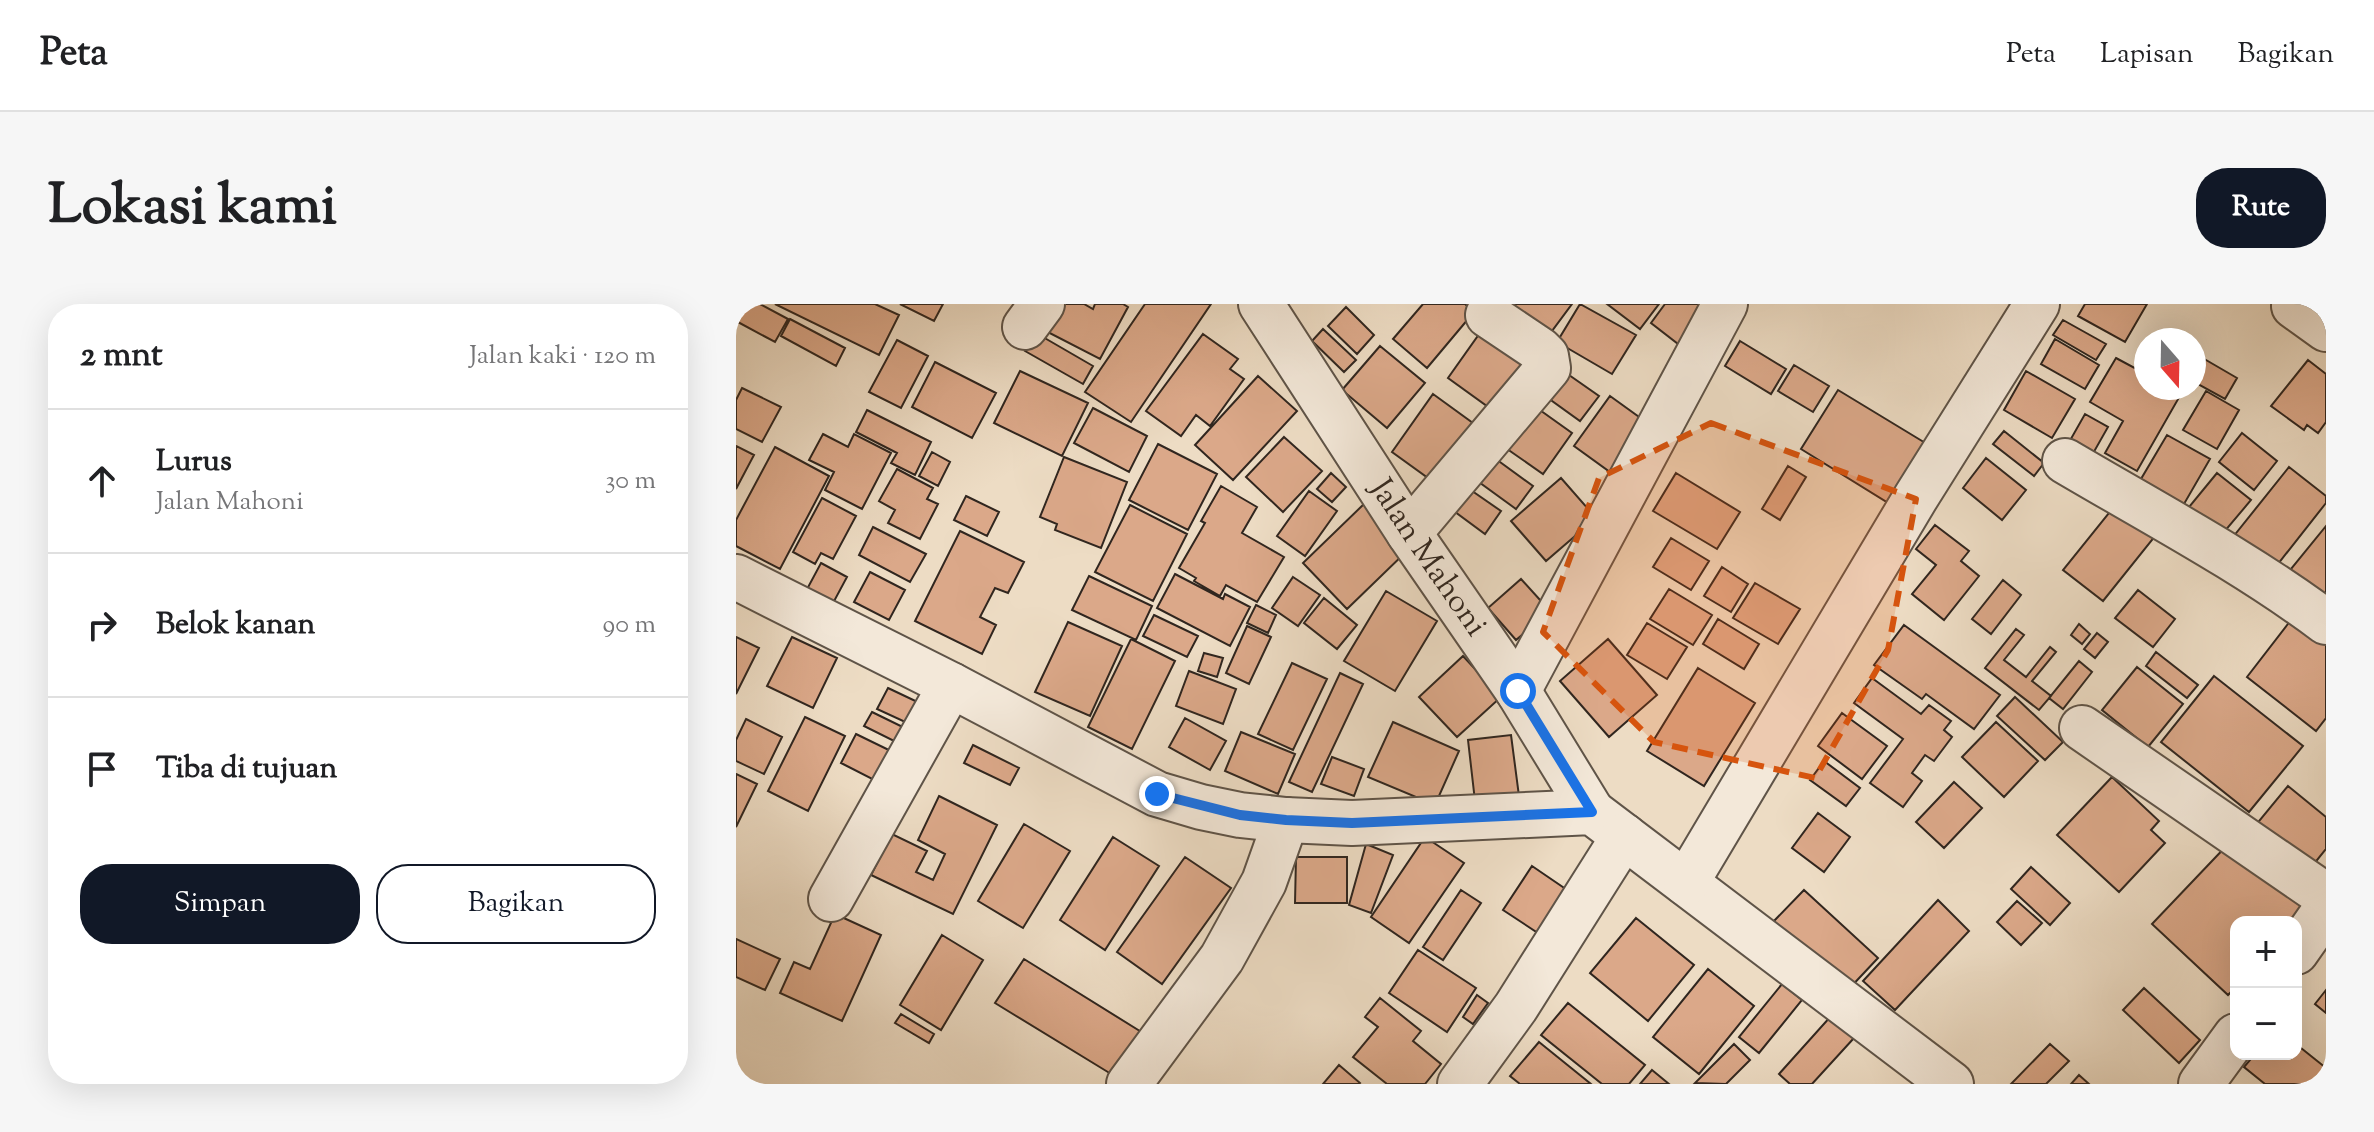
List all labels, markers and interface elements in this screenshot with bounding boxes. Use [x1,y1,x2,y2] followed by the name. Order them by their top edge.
[40,28,108,82] text: Peta
[2006,35,2056,75] text: Peta
[2100,35,2194,75] text: Lapisan
[2238,35,2334,75] text: Bagikan
[48,168,337,249] text: Lokasi kami
[2196,168,2326,248] button: Rute
[2134,328,2206,400] north arrow
[80,332,163,381] text: 2 mnt
[469,338,656,375] text: Jalan kaki · 120 m
[156,441,232,484] text: Lurus
[80,459,124,503] icon: ahead
[605,463,656,500] text: 30 m
[1356,469,1497,647] street label: Jalan Mahoni
[156,484,304,521] text: Jalan Mahoni
[80,603,124,647] icon: right
[156,604,315,647] text: Belok kanan
[603,607,656,644] text: 90 m
[1500,673,1536,709] route start
[80,747,124,791] icon: arrive
[156,748,337,791] text: Tiba di tujuan
[1139,776,1175,812] route end
[80,864,360,944] button: Simpan
[376,864,656,944] button: Bagikan
[2230,916,2302,1060] map controls
[2230,916,2302,988] button: +
[2230,988,2302,1060] button: −

